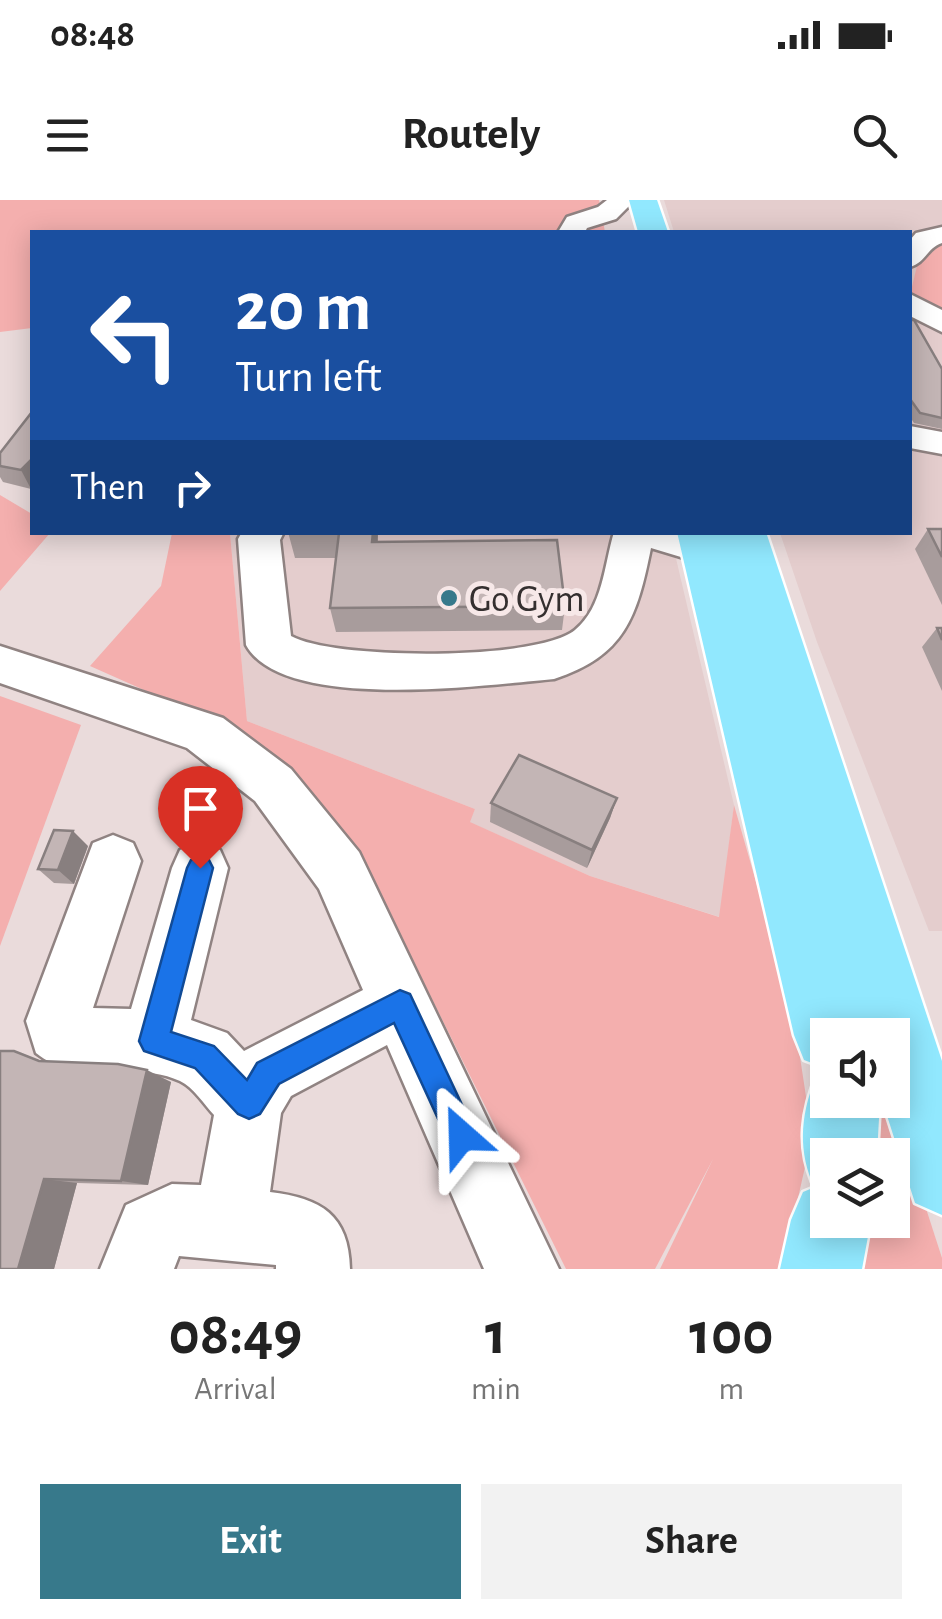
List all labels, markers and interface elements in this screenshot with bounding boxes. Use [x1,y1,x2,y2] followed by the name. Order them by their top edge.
[50,16,135,54] text: 08:48
[40,108,95,163] icon: menu
[847,108,902,163] icon: search
[402,112,540,157] text: Routely
[70,270,200,400] icon: left
[235,273,372,343] text: 20 m
[235,355,382,400] text: Turn left
[165,460,220,515] icon: right
[70,469,145,507] text: Then
[469,581,585,619] place label: Go Gym
[438,587,460,609] marker: Go Gym
[158,766,243,869] pin
[173,781,228,836] icon: arrive
[810,1018,910,1238] map controls
[810,1018,910,1118] button: sound
[410,1084,514,1188] position arrow
[810,1138,910,1238] button: layers
[169,1305,302,1365] text: 08:49
[485,1305,507,1365] text: 1
[689,1305,773,1365] text: 100
[194,1373,277,1405] text: Arrival
[471,1373,521,1405] text: min
[719,1373,744,1405] text: m
[40,1484,461,1599] button: Exit
[481,1484,902,1599] button: Share

